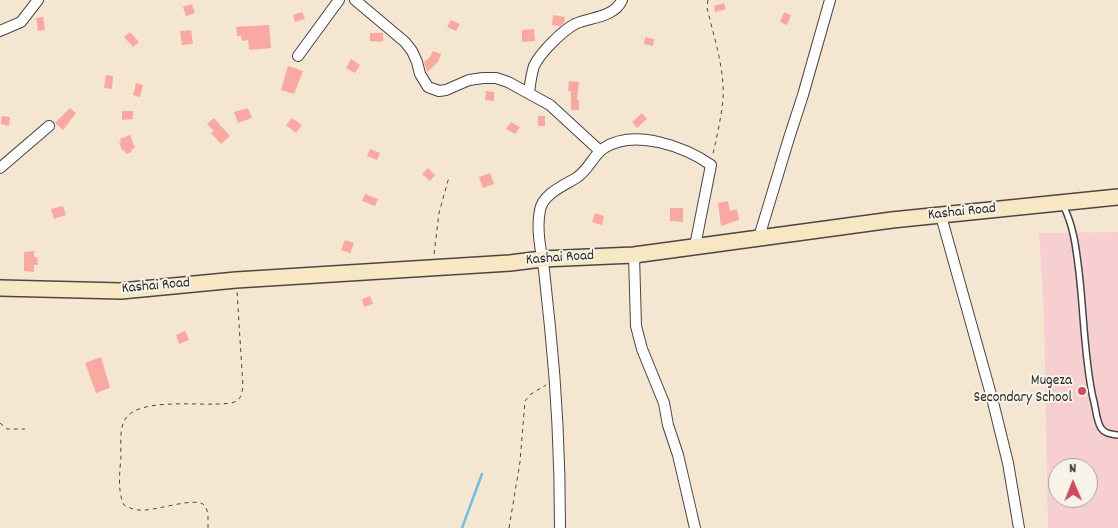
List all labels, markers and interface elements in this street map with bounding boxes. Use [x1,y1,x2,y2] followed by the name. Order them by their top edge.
[927,200,997,226] street label: Kashai Road
[525,248,595,270] street label: Kashai Road
[121,275,191,299] street label: Kashai Road
[974,373,1072,408] place label: Mugeza Secondary School
[1076,385,1088,397] marker: Mugeza Secondary School
[1048,458,1098,508] north arrow
[1069,459,1076,479] text: N

